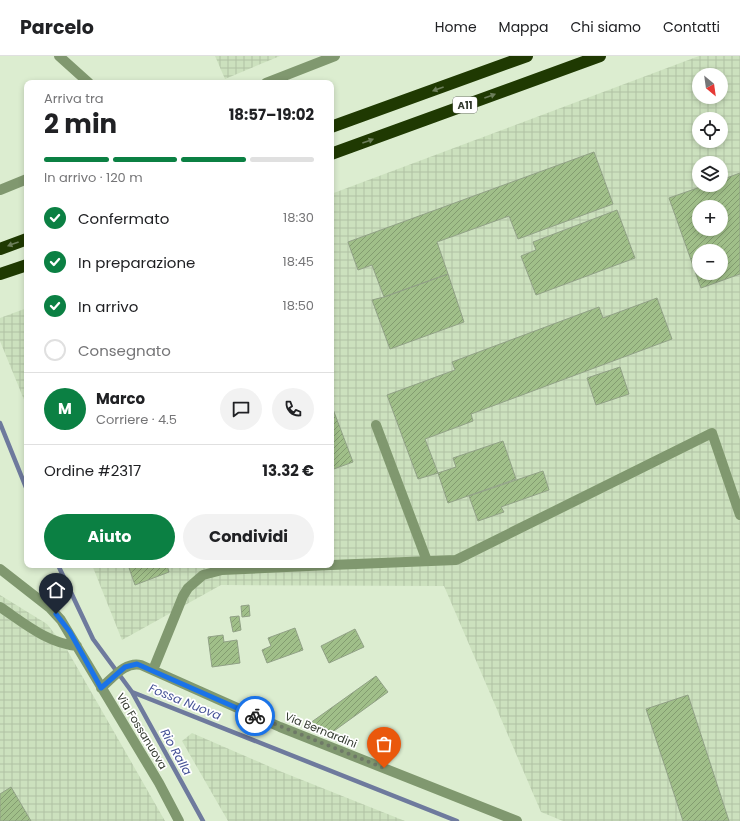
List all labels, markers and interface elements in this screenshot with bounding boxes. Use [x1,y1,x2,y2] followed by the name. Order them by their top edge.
[20,14,94,41] text: Parcelo
[435,17,477,37] text: Home
[499,17,549,37] text: Mappa
[571,17,641,37] text: Chi siamo
[663,17,720,37] text: Contatti
[692,68,728,104] north arrow
[692,68,728,280] map controls
[431,86,443,92] one-way arrow
[44,89,104,108] text: Arriva tra
[484,93,496,99] one-way arrow
[453,97,477,113] road number: A11
[229,104,314,125] text: 18:57–19:02
[44,106,117,142] text: 2 min
[692,112,728,148] button: locate
[362,137,374,143] one-way arrow
[692,156,728,192] button: layers
[44,168,143,187] text: In arrivo · 120 m
[692,200,728,236] button: +
[44,207,66,229] icon: check
[78,208,169,229] text: Confermato
[283,208,314,227] text: 18:30
[7,241,19,247] one-way arrow
[692,244,728,280] button: −
[44,251,66,273] icon: check
[78,252,195,273] text: In preparazione
[283,252,314,271] text: 18:45
[44,295,66,317] icon: check
[78,296,138,317] text: In arrivo
[283,296,314,315] text: 18:50
[78,340,171,361] text: Consegnato
[96,388,145,409] text: Marco
[220,388,262,430] button: chat
[272,388,314,430] button: phone
[58,398,72,419] text: M
[96,410,177,429] text: Corriere · 4.5
[44,460,141,481] text: Ordine #2317
[262,460,314,481] text: 13.32 €
[44,514,175,560] button: Aiuto
[183,514,314,560] button: Condividi
[39,573,73,614] pin
[45,579,67,601] icon: home
[146,679,224,724] water label: Fossa Nuova
[113,690,171,772] street label: Via Fossanuova
[235,696,275,736] courier
[244,705,266,727] icon: bike
[282,708,360,752] street label: Via Bernardini
[157,725,196,778] water label: Rio Ralla
[367,727,401,768] pin
[373,733,395,755] icon: bag

